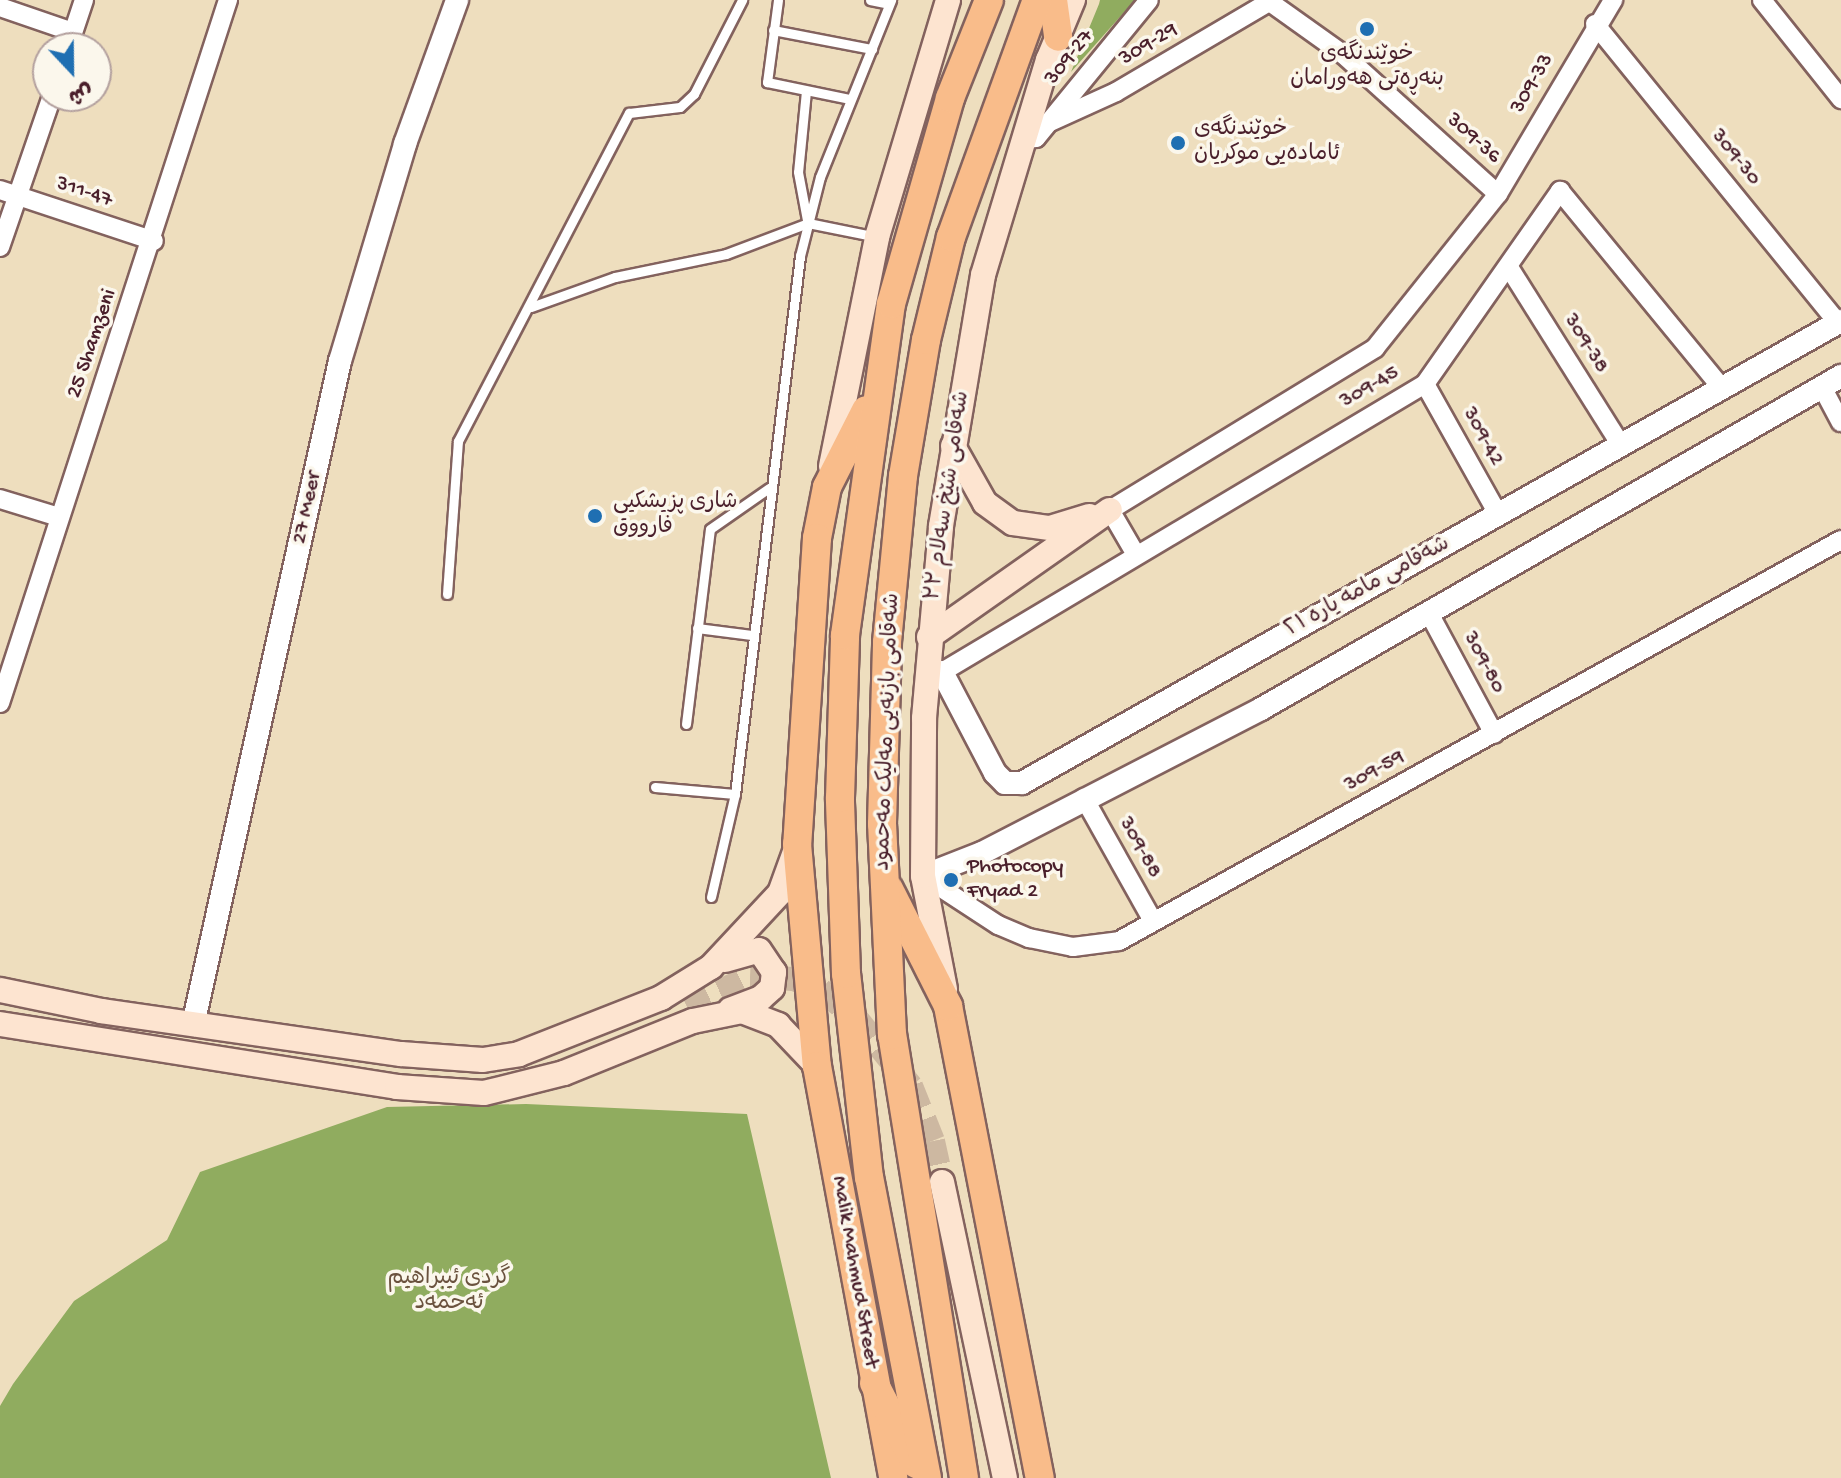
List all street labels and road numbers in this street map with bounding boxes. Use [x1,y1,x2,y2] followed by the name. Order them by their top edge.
[1115,17,1183,73] street label: 309-29
[1040,25,1100,91] street label: 309-27
[1505,49,1561,119] street label: 309-33
[1440,108,1506,170] street label: 309-36
[1704,124,1766,192] street label: 309-30
[52,171,116,215] street label: 311-47
[62,286,124,402] street label: 25 Shamzeni
[1557,309,1613,379] street label: 309-38
[1336,361,1404,415] street label: 309-45
[921,390,977,602] street label: شەقامی شێخ سەلام ٣٣
[1455,403,1509,471] street label: 309-42
[287,469,329,547] street label: 27 Meer
[1281,532,1455,644] street label: شەقامی مامە یارە ٢١
[871,593,907,871] street label: شەقامی بازنەیی مەلیک مەحمود
[1456,627,1510,699] street label: 309-80
[1340,745,1410,799] street label: 309-59
[1111,813,1167,883] street label: 309-88
[824,1174,884,1370] street label: Malik Mahmud Street

